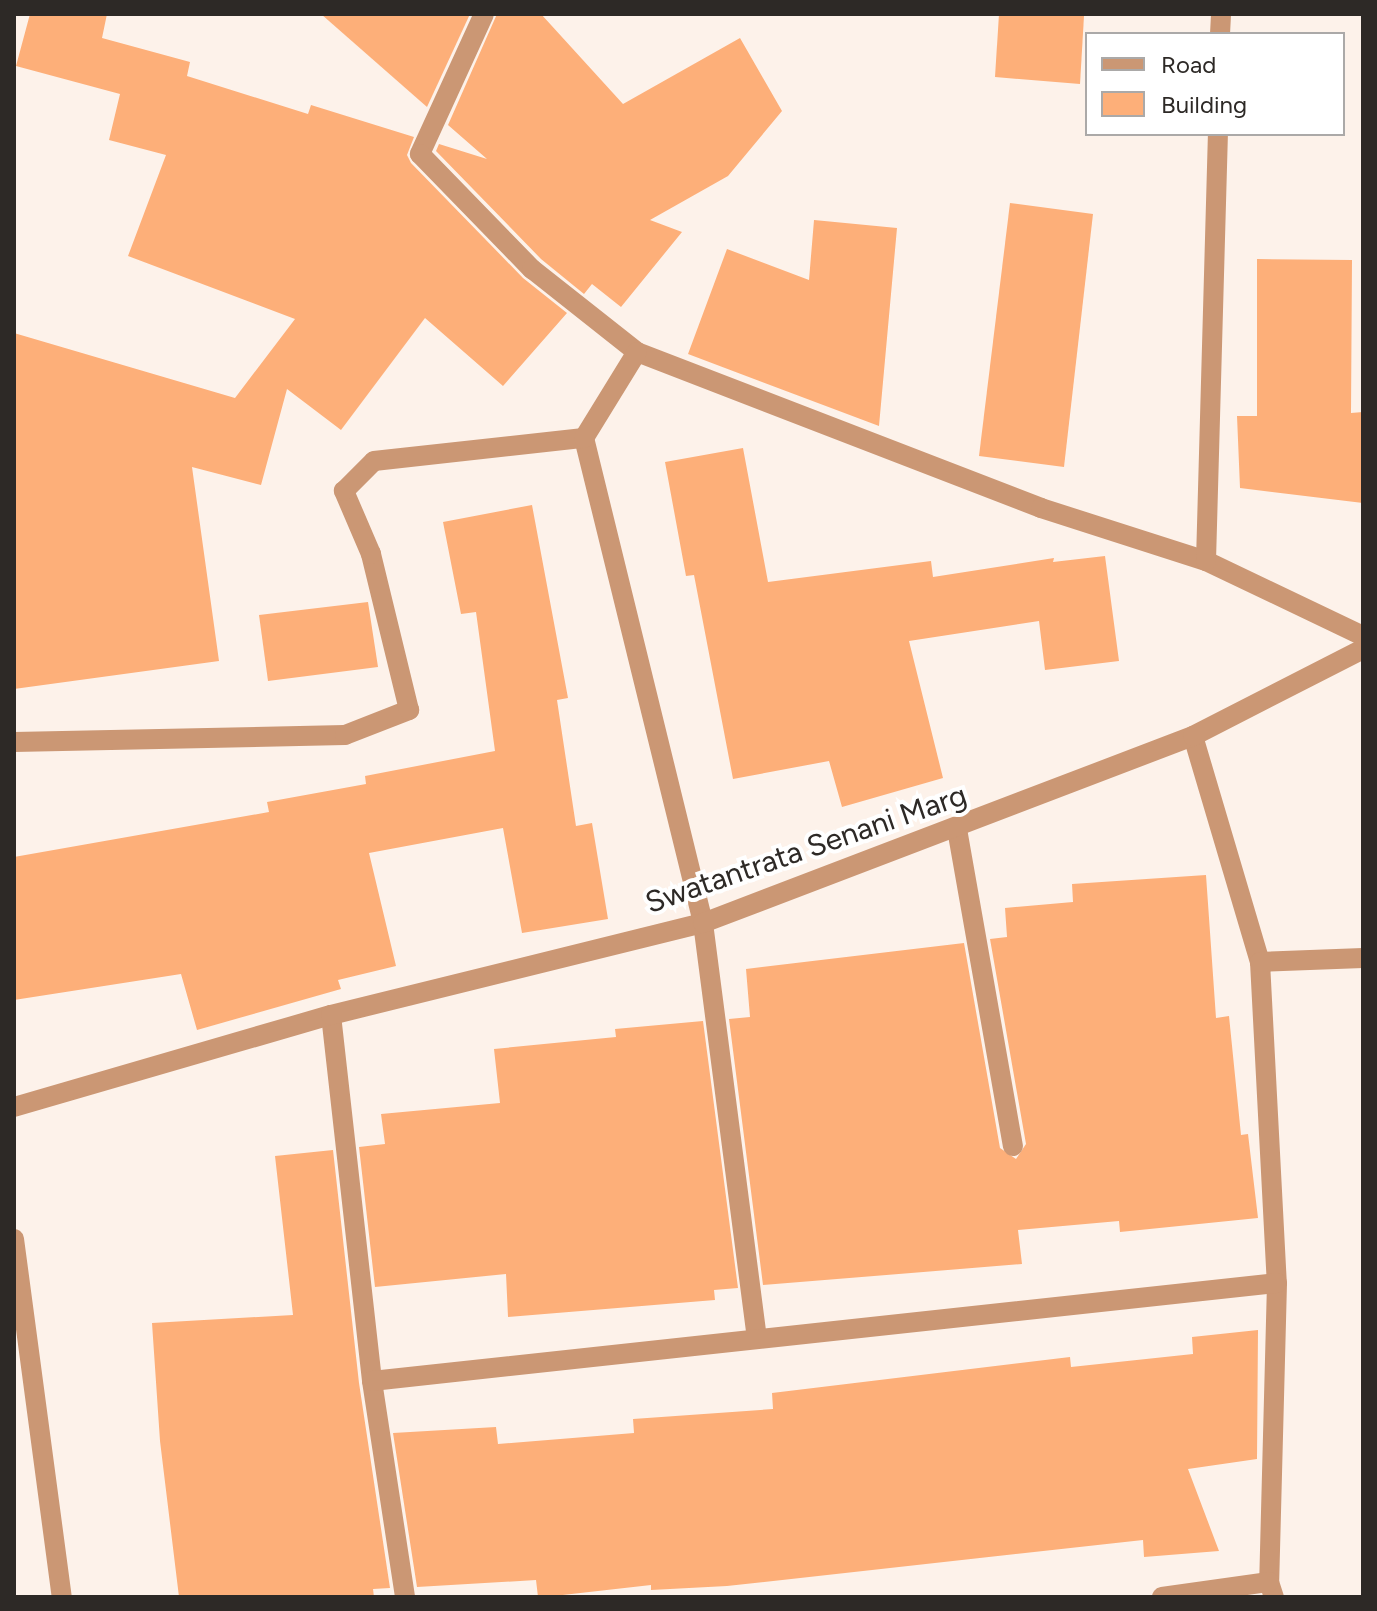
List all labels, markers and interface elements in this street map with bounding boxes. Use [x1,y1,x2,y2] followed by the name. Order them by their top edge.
[1085,32,1345,136] legend
[1161,50,1216,79] text: Road
[1161,90,1247,119] text: Building
[641,777,971,921] street label: Swatantrata Senani Marg

